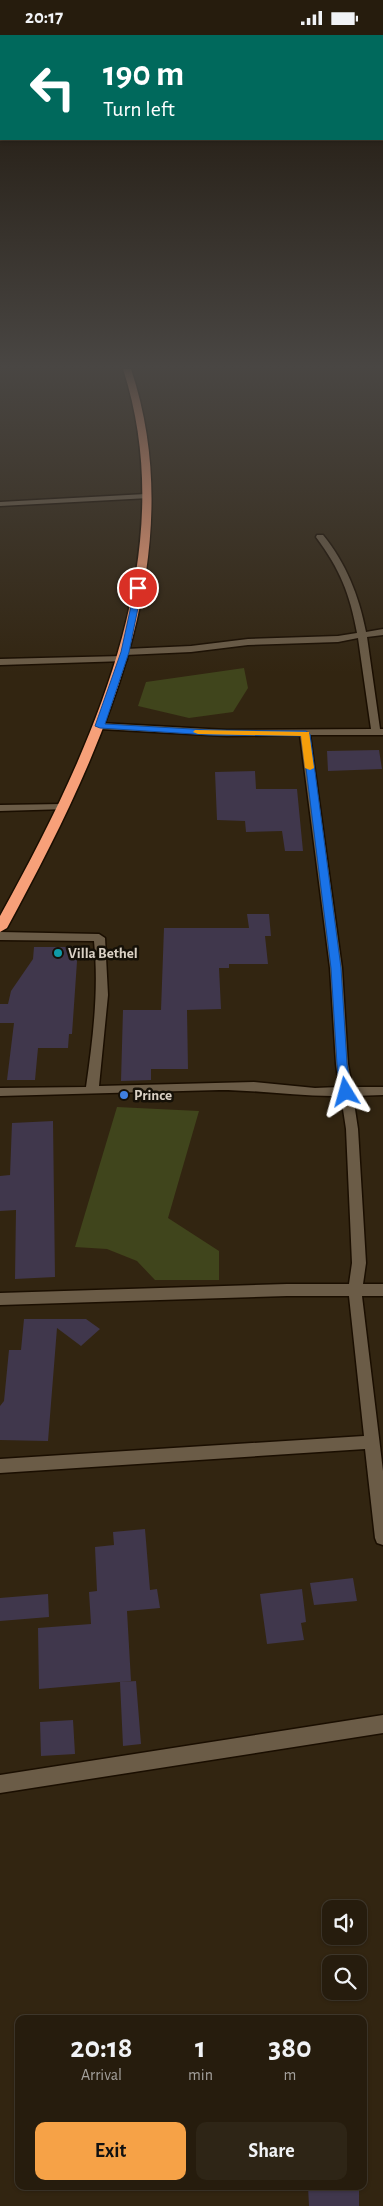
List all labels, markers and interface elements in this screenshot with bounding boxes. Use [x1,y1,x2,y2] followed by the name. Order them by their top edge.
[25,8,63,27] text: 20:17
[20,55,85,120] icon: left
[103,57,184,92] text: 190 m
[103,98,175,120] text: Turn left
[117,567,159,609] pin
[124,574,152,602] icon: arrive
[68,946,138,961] place label: Villa Bethel
[52,947,64,959] marker: Villa Bethel
[319,1065,371,1117] position arrow
[134,1088,172,1103] place label: Prince
[118,1089,130,1101] marker: Prince
[322,1900,367,2000] map controls
[322,1900,367,1945] button: sound
[322,1955,367,2000] button: search
[70,2033,133,2063] text: 20:18
[195,2033,206,2063] text: 1
[268,2033,312,2063] text: 380
[81,2067,122,2083] text: Arrival
[188,2067,213,2083] text: min
[284,2067,296,2083] text: m
[35,2122,186,2180] button: Exit
[196,2122,347,2180] button: Share

